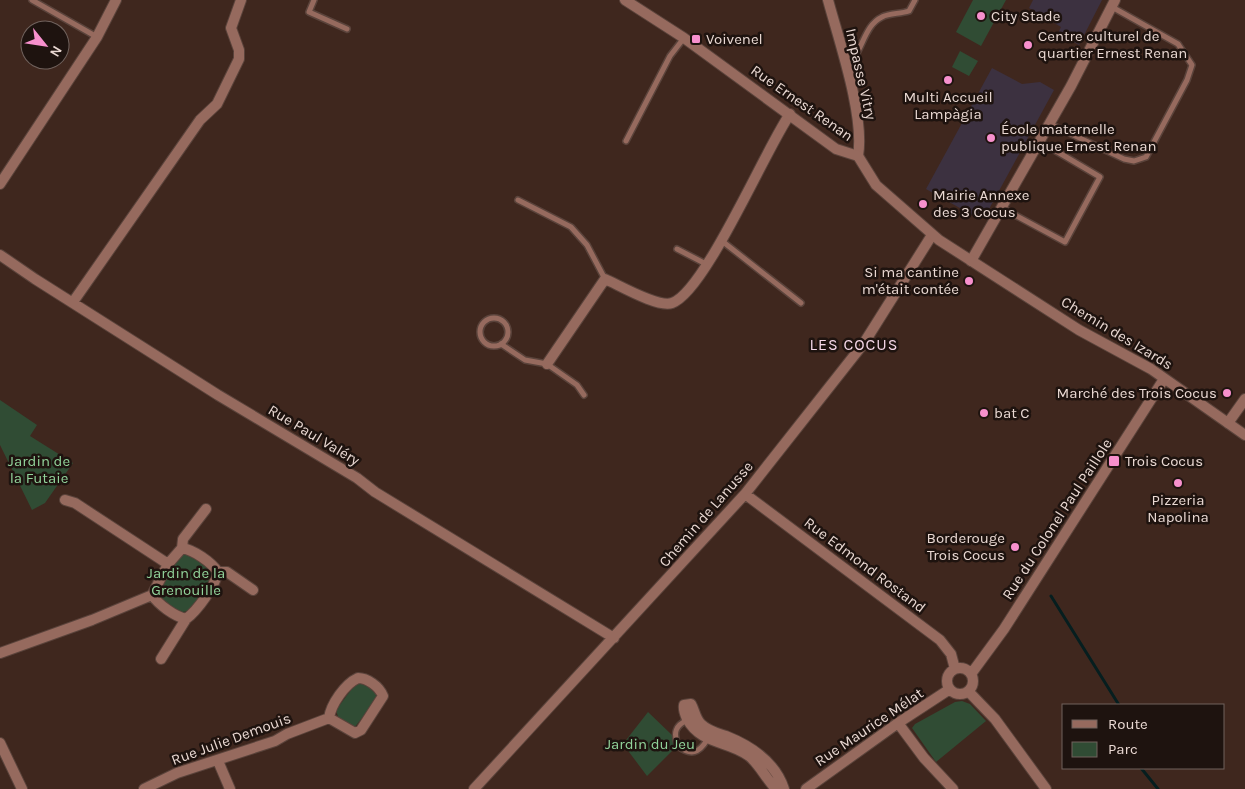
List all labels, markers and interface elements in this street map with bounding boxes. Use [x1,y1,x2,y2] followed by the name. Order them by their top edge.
[991,7,1060,25] place label: City Stade
[975,10,987,22] marker: City Stade
[20,20,70,70] north arrow
[842,27,880,121] street label: Impasse Vitry
[1038,27,1187,62] place label: Centre culturel de quartier Ernest Renan
[706,30,763,48] place label: Voivenel
[690,33,702,45] marker: Voivenel
[1022,39,1034,51] marker: Centre culturel de quartier Ernest Renan
[46,43,66,60] text: N
[747,61,857,145] street label: Rue Ernest Renan
[942,74,954,86] marker: Multi Accueil Lampàgia
[903,88,993,123] place label: Multi Accueil Lampàgia
[1001,120,1156,155] place label: École maternelle publique Ernest Renan
[985,132,997,144] marker: École maternelle publique Ernest Renan
[933,186,1029,221] place label: Mairie Annexe des 3 Cocus
[917,198,929,210] marker: Mairie Annexe des 3 Cocus
[862,263,959,298] place label: Si ma cantine m'était contée
[963,275,975,287] marker: Si ma cantine m'était contée
[1058,293,1176,373] street label: Chemin des Izards
[809,335,899,354] district label: LES COCUS
[1056,384,1217,402] place label: Marché des Trois Cocus
[1221,387,1233,399] marker: Marché des Trois Cocus
[265,401,363,469] street label: Rue Paul Valéry
[994,404,1030,422] place label: bat C
[978,407,990,419] marker: bat C
[998,435,1116,603] street label: Rue du Colonel Paul Paillole
[8,452,70,487] park label: Jardin de la Futaie
[1125,452,1203,470] place label: Trois Cocus
[1107,454,1121,468] marker: Trois Cocus
[655,457,757,571] street label: Chemin de Lanusse
[1172,477,1184,489] marker: Pizzeria Napolina
[1147,491,1209,526] place label: Pizzeria Napolina
[801,513,929,617] street label: Rue Edmond Rostand
[927,529,1005,564] place label: Borderouge Trois Cocus
[1009,541,1021,553] marker: Borderouge Trois Cocus
[147,564,225,599] park label: Jardin de la Grenouille
[811,684,927,770] street label: Rue Maurice Mélat
[1062,704,1225,769] legend
[169,709,293,769] street label: Rue Julie Demouis
[1108,715,1148,733] text: Route
[605,735,695,753] park label: Jardin du Jeu
[1108,740,1138,758] text: Parc

